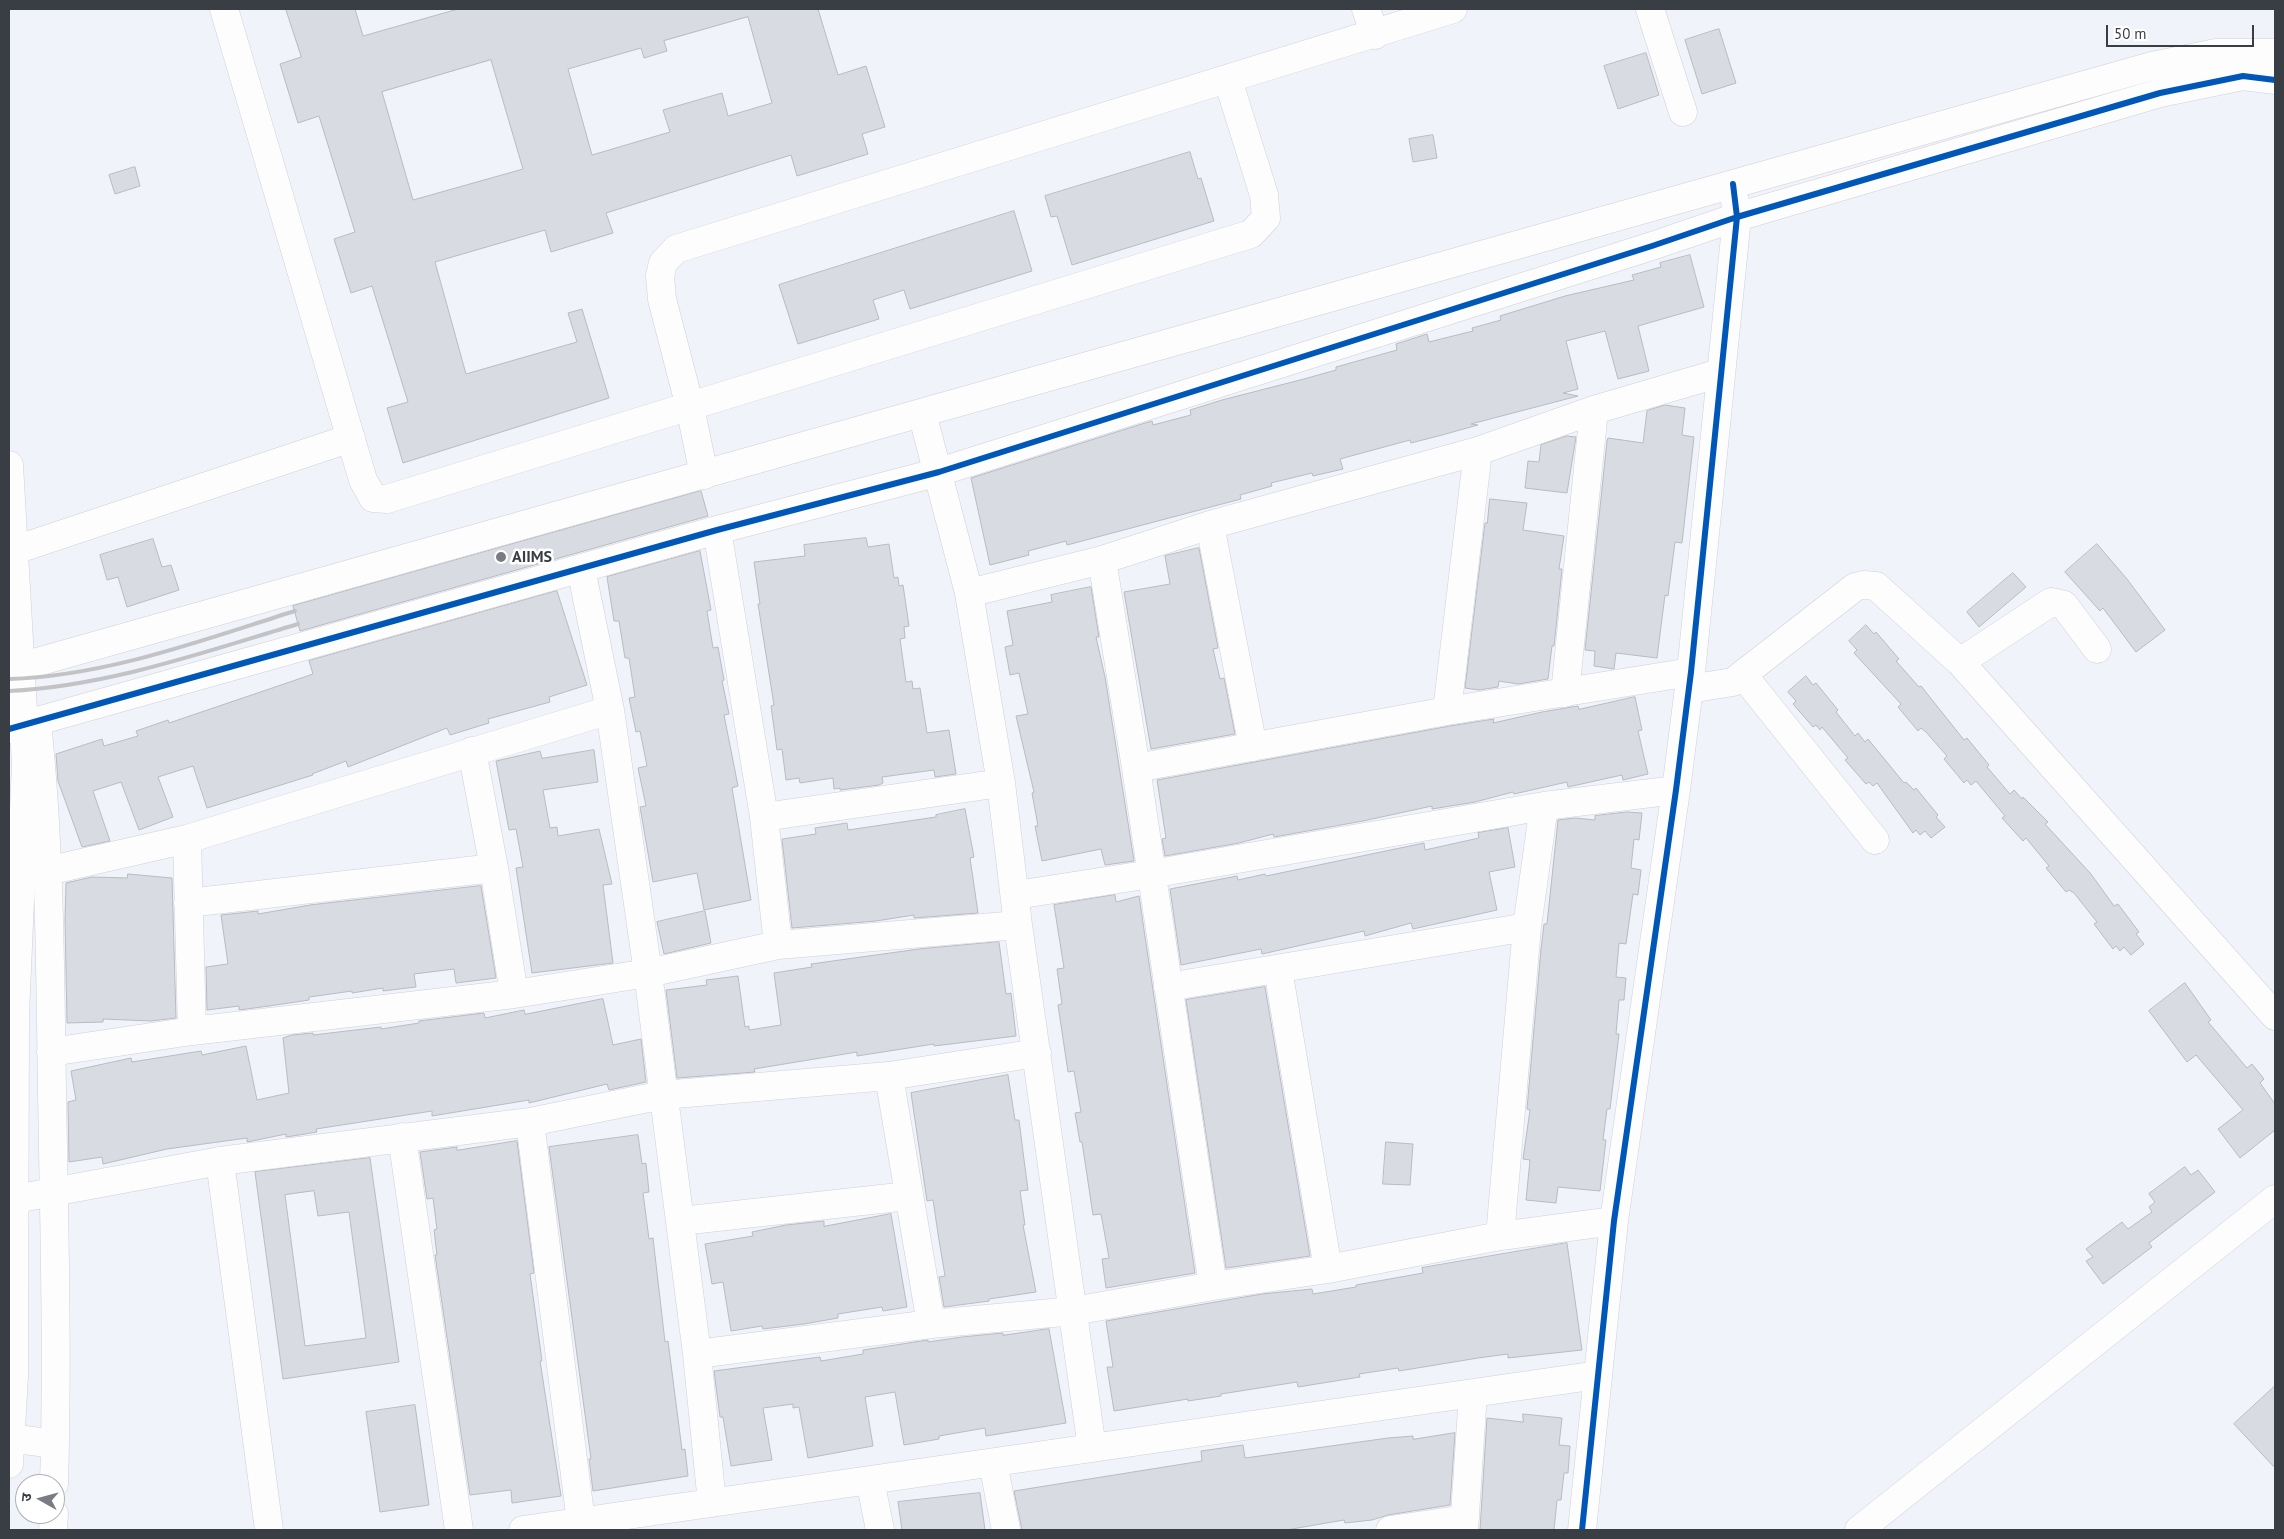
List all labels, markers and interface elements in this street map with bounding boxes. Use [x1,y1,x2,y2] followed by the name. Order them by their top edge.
[2109,15,2256,47] scale bar
[2114,24,2147,43] text: 50 m
[512,547,552,567] place label: AIIMS
[494,550,508,564] marker: AIIMS
[15,1474,65,1524] north arrow
[17,1492,36,1502] text: उ

